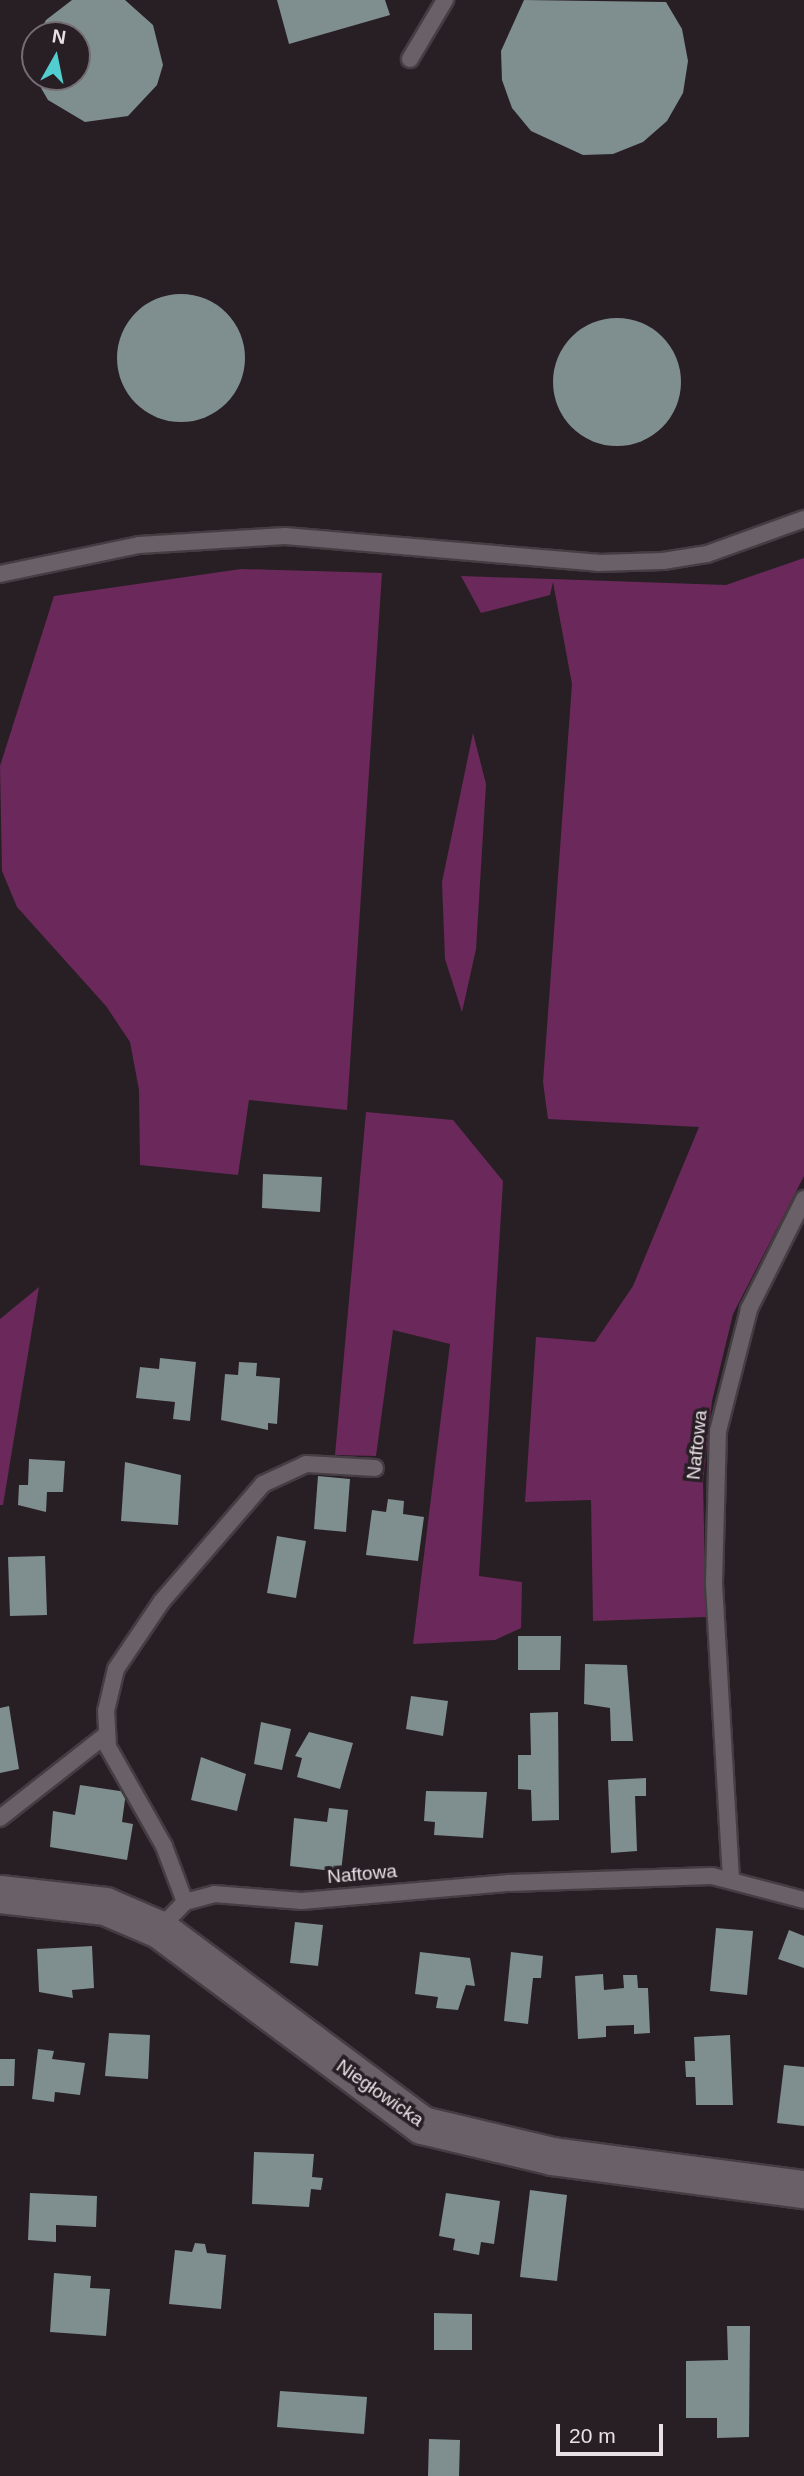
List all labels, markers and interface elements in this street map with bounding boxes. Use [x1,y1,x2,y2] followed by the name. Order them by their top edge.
[21,21,91,91] north arrow
[51,25,67,48] text: N
[682,1409,712,1481] street label: Naftowa
[326,1860,398,1888] street label: Naftowa
[332,2055,428,2131] street label: Niegłowicka
[559,2410,666,2454] scale bar
[569,2424,616,2447] text: 20 m

